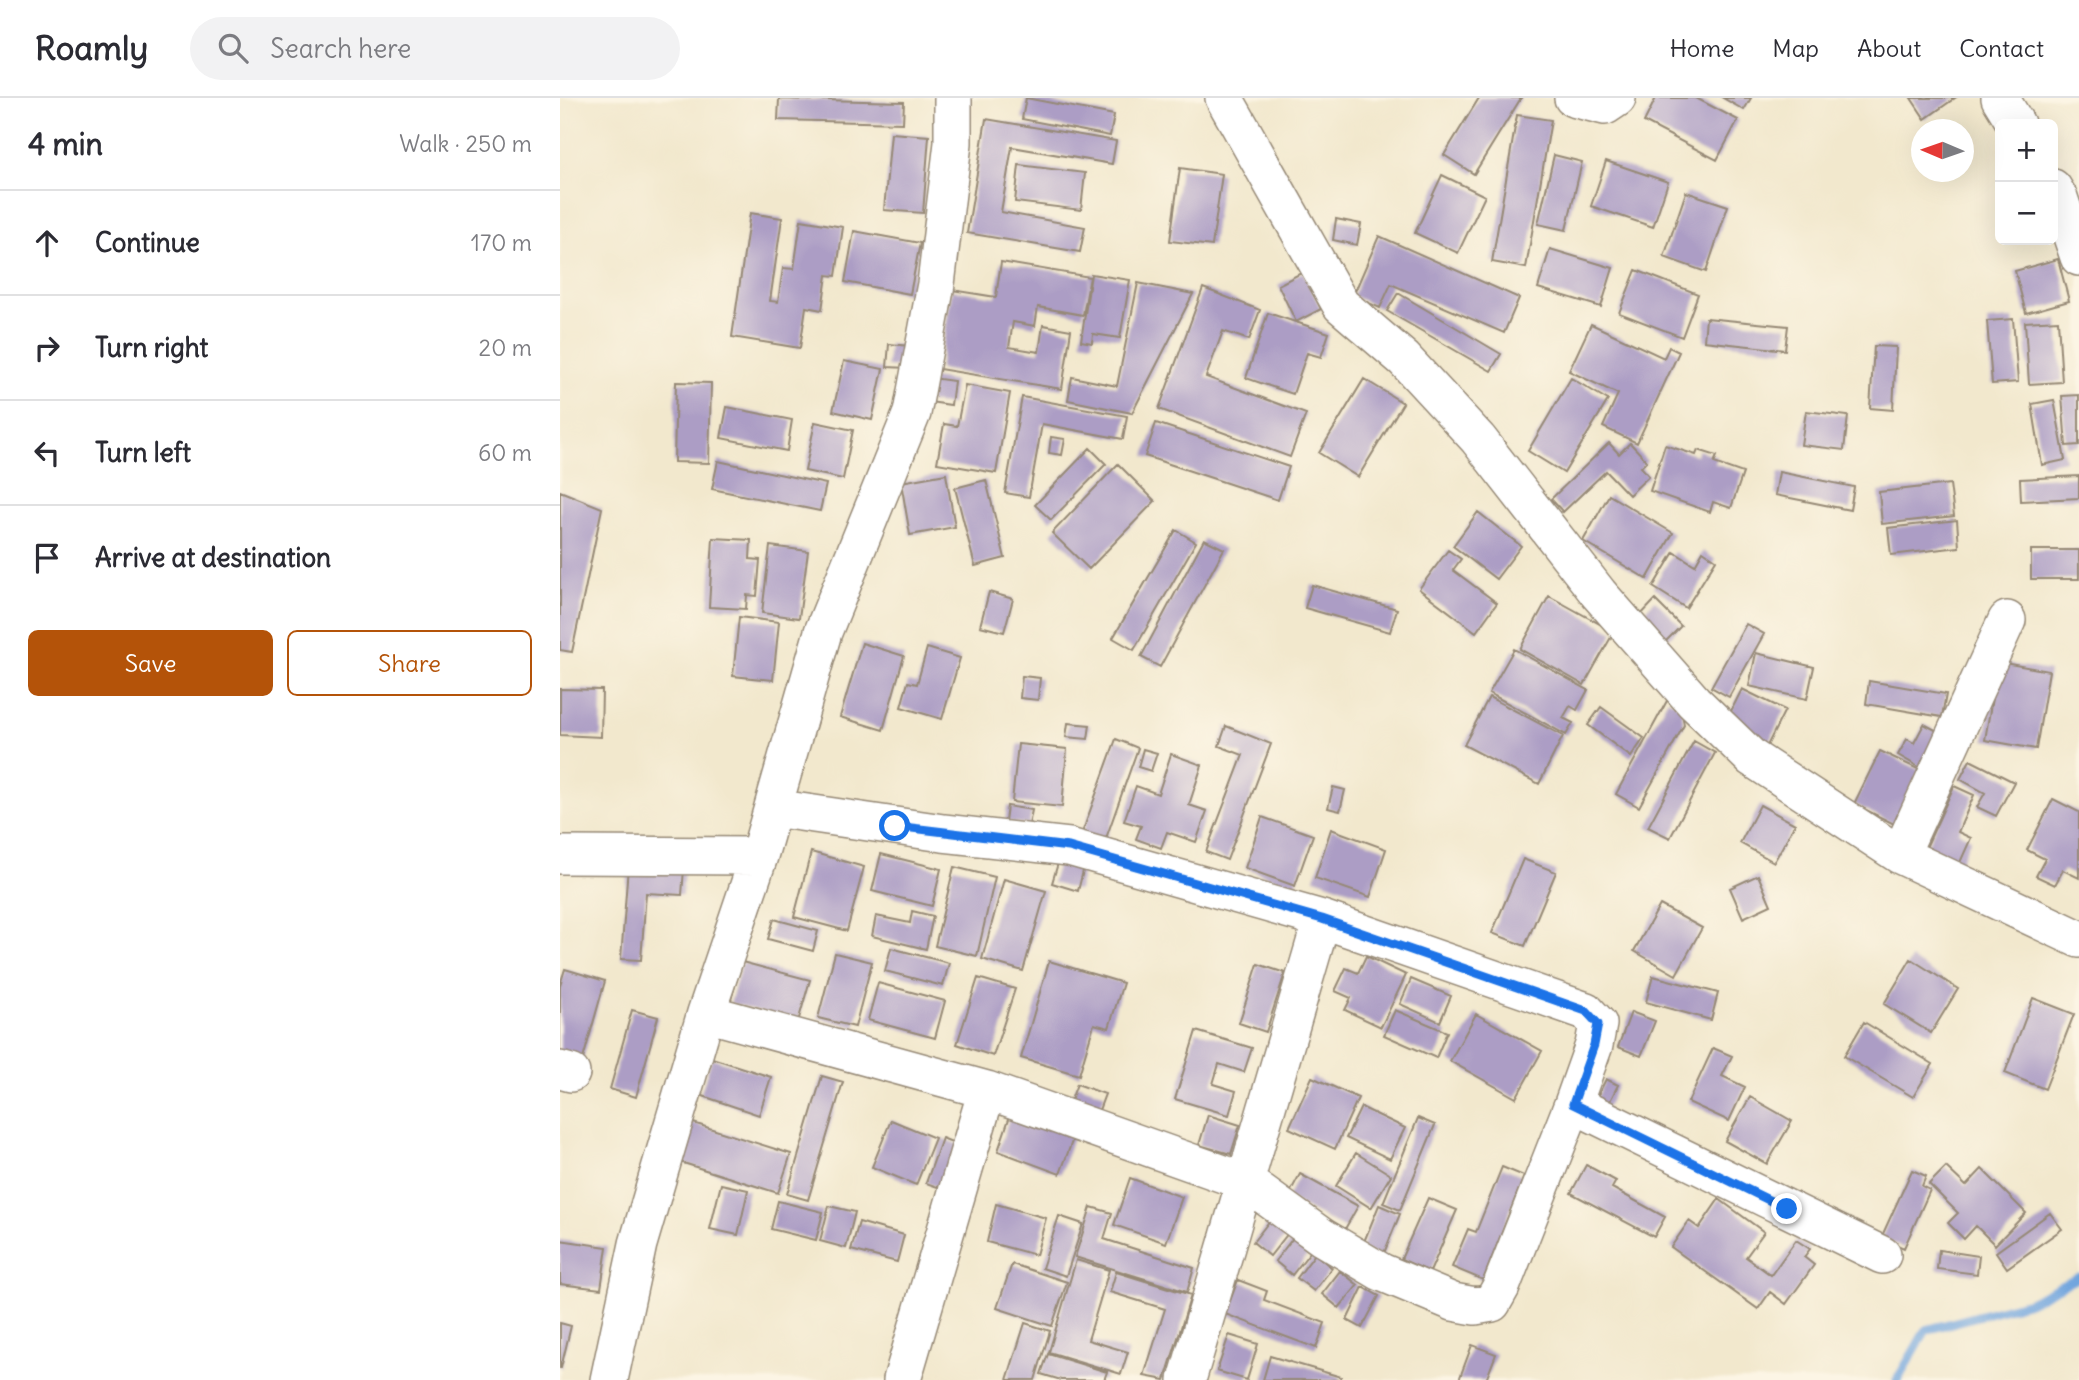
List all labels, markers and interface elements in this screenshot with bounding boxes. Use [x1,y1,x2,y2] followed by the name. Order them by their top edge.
[190,17,680,80] search box
[35,27,148,69] text: Roamly
[214,29,252,67] icon: search
[270,32,411,65] text: Search here
[1670,33,1734,63] text: Home
[1772,33,1819,63] text: Map
[1857,33,1921,63] text: About
[1959,33,2044,63] text: Contact
[1911,119,1974,182] north arrow
[1995,119,2058,245] map controls
[1995,119,2058,182] button: +
[28,125,103,163] text: 4 min
[399,129,532,158] text: Walk · 250 m
[1995,182,2058,245] button: −
[28,224,66,262] icon: ahead
[95,226,200,259] text: Continue
[471,228,532,257] text: 170 m
[28,329,66,367] icon: right
[95,331,208,364] text: Turn right
[479,333,532,362] text: 20 m
[28,434,66,472] icon: left
[95,436,191,469] text: Turn left
[478,438,532,467] text: 60 m
[28,539,66,577] icon: arrive
[95,541,331,574] text: Arrive at destination
[28,630,273,696] button: Save
[287,630,532,696] button: Share
[879,810,910,841] route start
[1771,1193,1802,1224] route end

